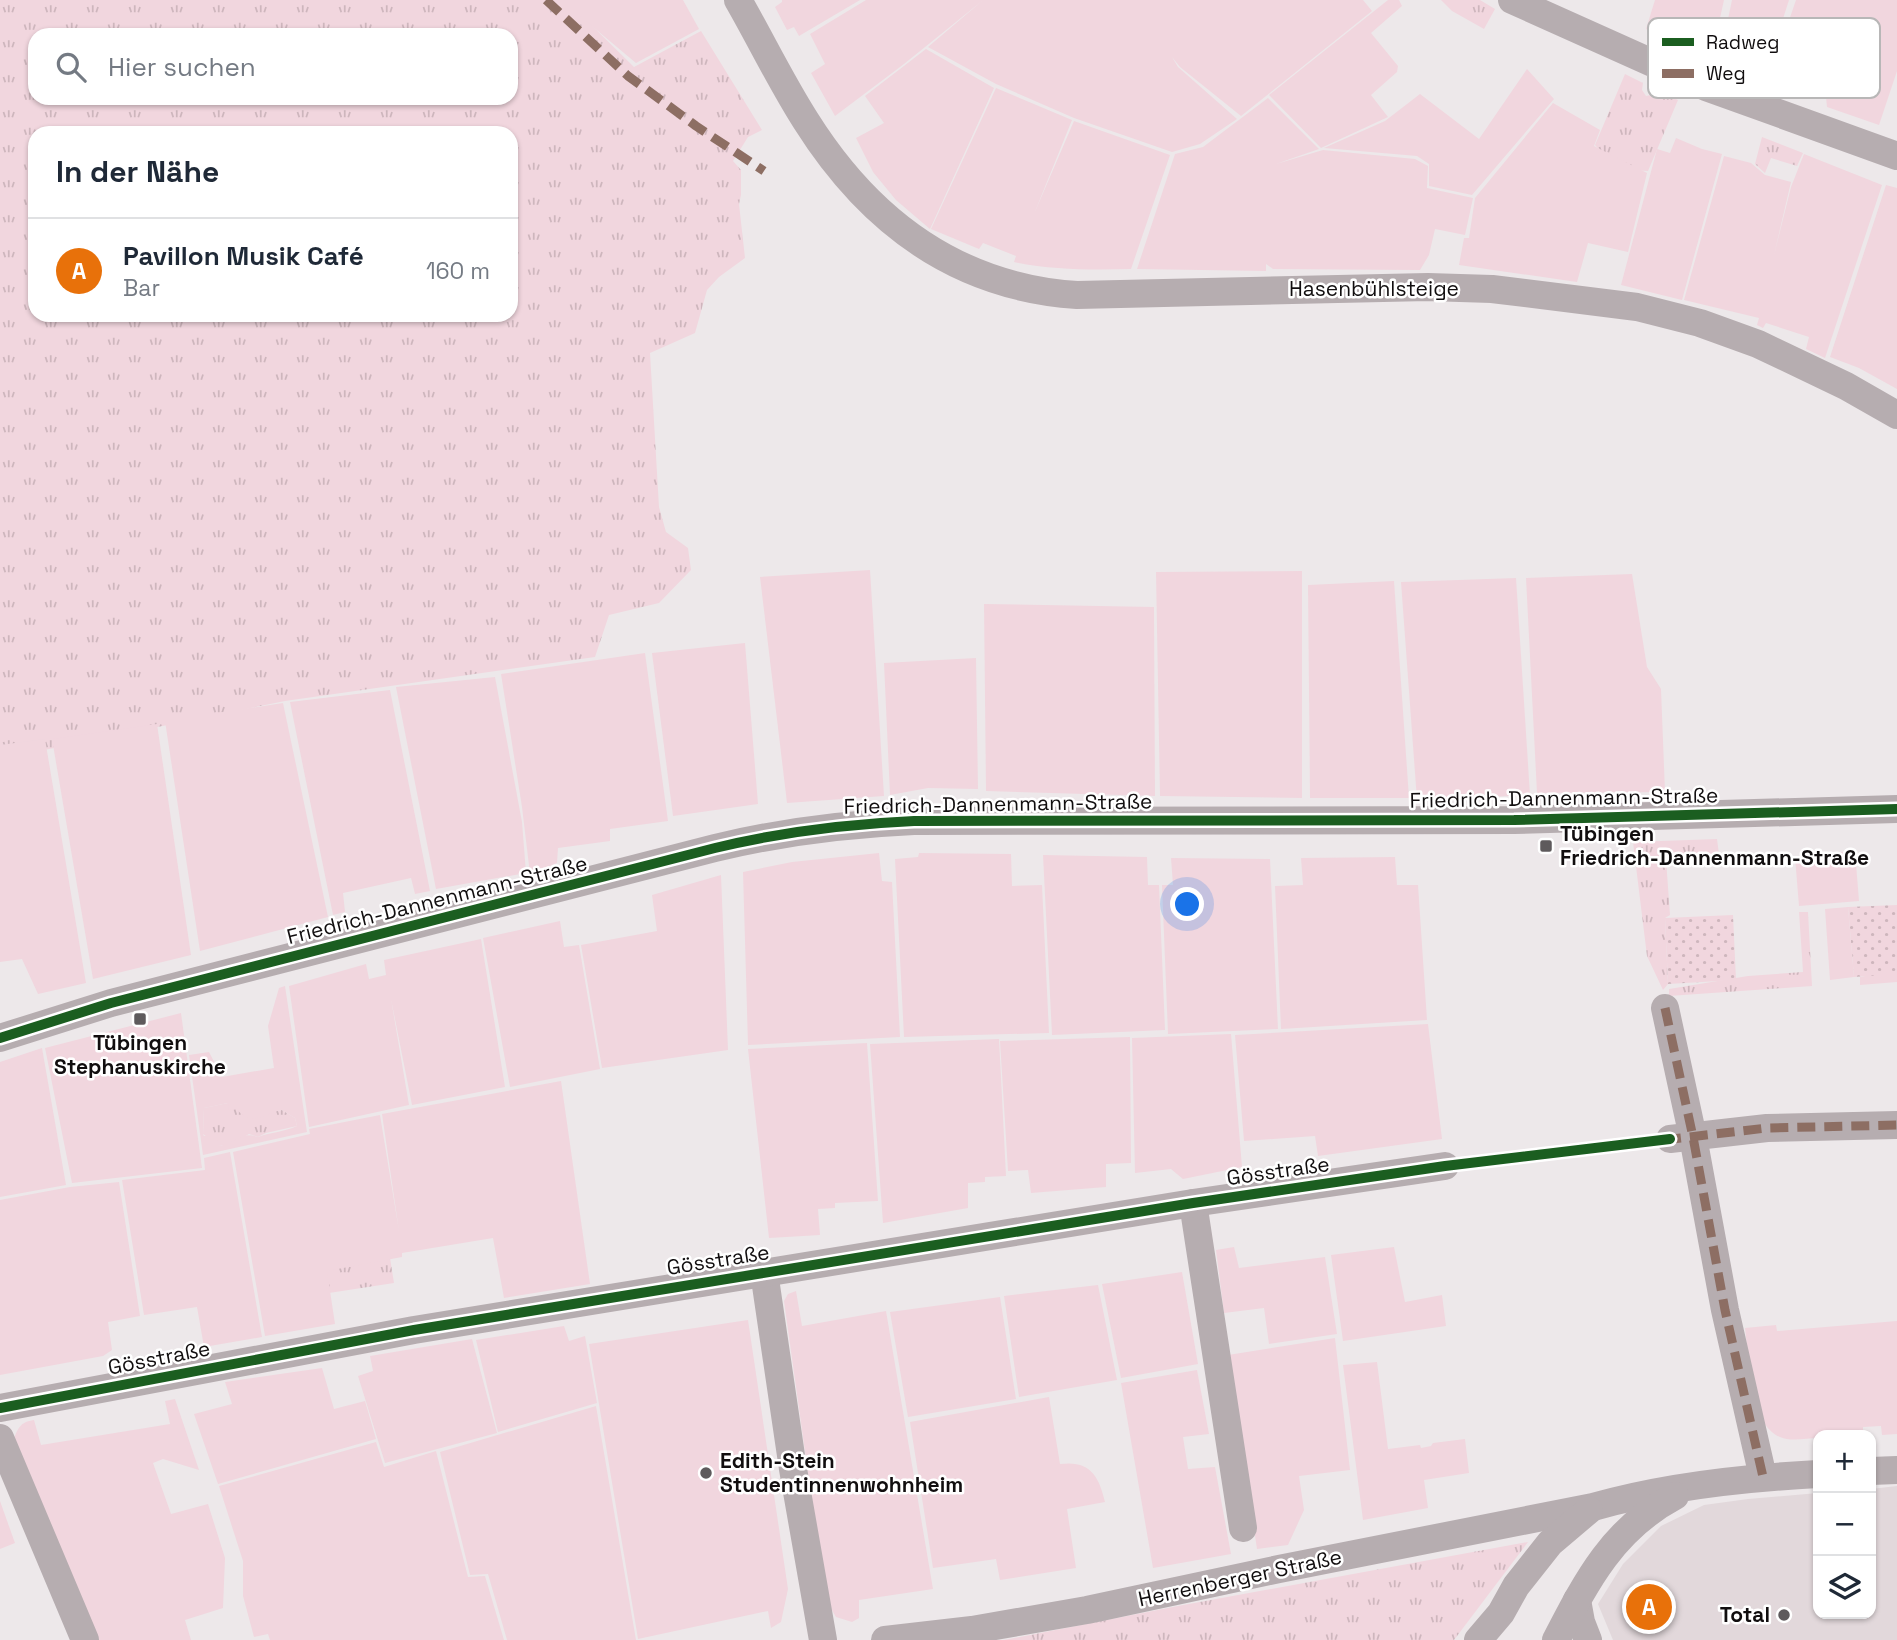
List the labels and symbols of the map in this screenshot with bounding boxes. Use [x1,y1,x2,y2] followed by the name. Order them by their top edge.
[1648,18,1880,98] legend
[1706,30,1779,55] text: Radweg
[1706,61,1746,86] text: Weg
[1289,275,1459,302] street label: Hasenbühlsteige
[1409,781,1719,814] street label: Friedrich-Dannenmann-Straße
[843,787,1153,820] street label: Friedrich-Dannenmann-Straße
[1560,820,1869,871] place label: Tübingen Friedrich-Dannenmann-Straße
[1538,838,1554,854] marker: Tübingen Friedrich-Dannenmann-Straße
[284,849,590,950] street label: Friedrich-Dannenmann-Straße
[1170,887,1204,921] your location
[132,1011,148,1027] marker: Tübingen Stephanuskirche
[54,1029,226,1080] place label: Tübingen Stephanuskirche
[1225,1150,1331,1191] street label: Gösstraße
[665,1238,771,1281] street label: Gösstraße
[105,1334,212,1381] street label: Gösstraße
[720,1447,963,1498] place label: Edith-Stein Studentinnenwohnheim
[698,1465,714,1481] marker: Edith-Stein Studentinnenwohnheim
[1136,1543,1344,1612] street label: Herrenberger Straße
[1626,1581,1672,1633] pin: A
[1720,1601,1770,1628] place label: Total
[1776,1607,1792,1623] marker: Total

